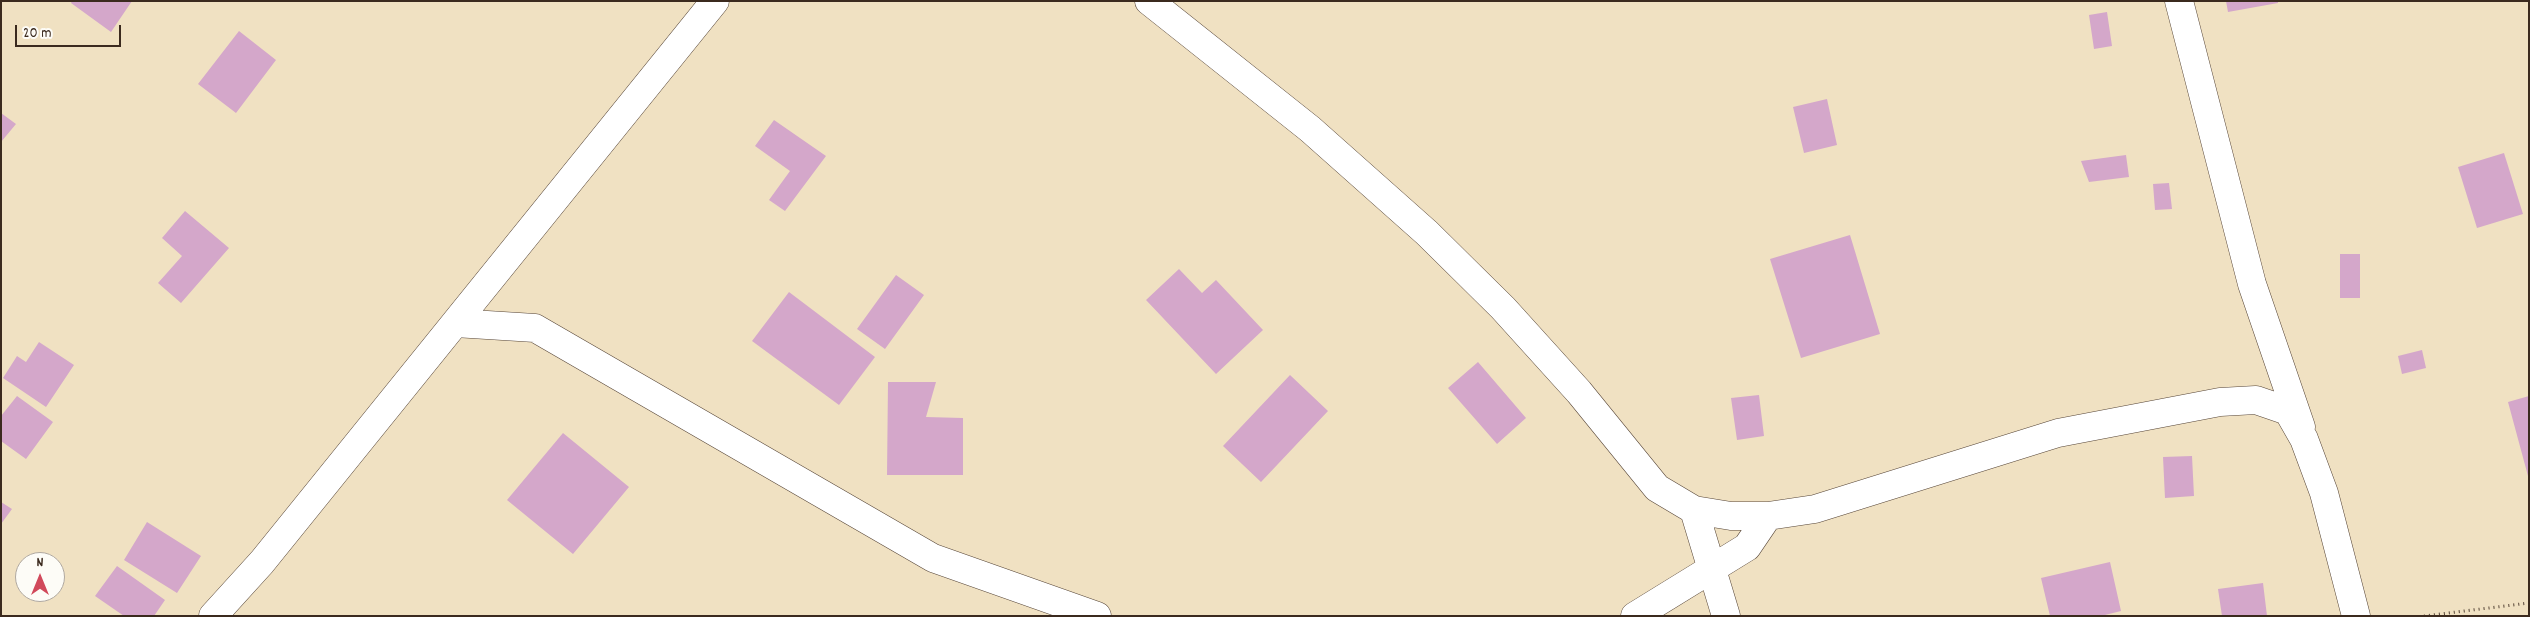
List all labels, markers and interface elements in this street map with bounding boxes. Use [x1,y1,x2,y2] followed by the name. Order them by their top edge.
[18,15,124,47] scale bar
[23,23,51,45] text: 20 m
[15,552,65,602] north arrow
[37,553,43,573] text: N

